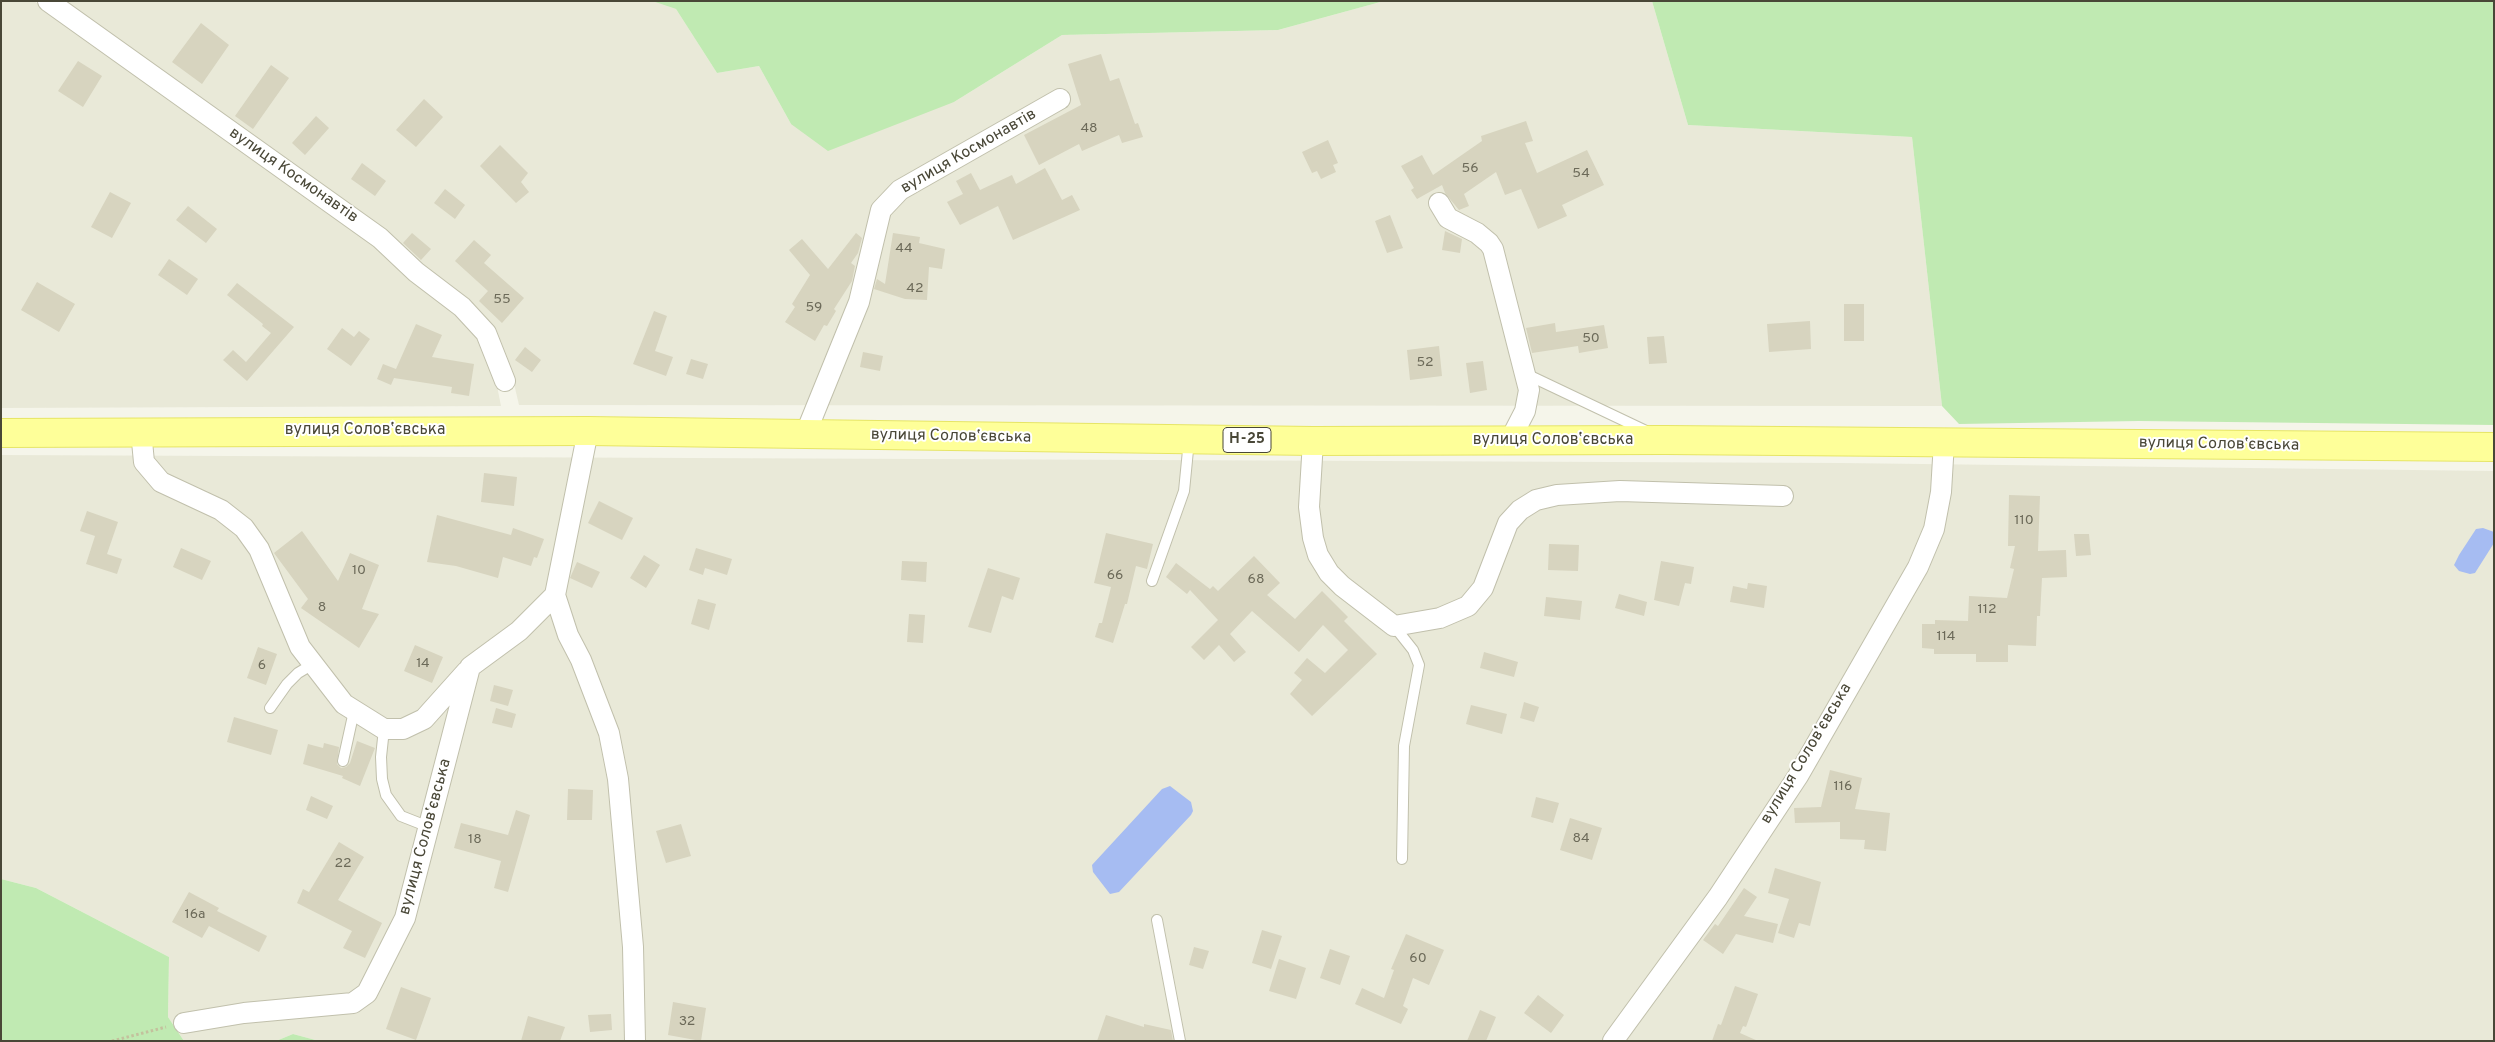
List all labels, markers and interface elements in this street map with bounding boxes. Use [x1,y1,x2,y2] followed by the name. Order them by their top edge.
[898,105,1040,199] street label: вулиця Космонавтів
[1080,121,1098,137] house number: 48
[225,124,361,228] street label: вулиця Космонавтів
[1461,161,1479,177] house number: 56
[1572,166,1590,182] house number: 54
[895,241,913,257] house number: 44
[906,281,924,297] house number: 42
[493,292,511,308] house number: 55
[806,300,822,316] house number: 59
[1582,331,1600,347] house number: 50
[1416,355,1434,371] house number: 52
[285,421,445,441] street label: вулиця Соловʼєвська
[871,426,1031,448] street label: вулиця Соловʼєвська
[1223,428,1271,452] road number: Н-25
[1473,431,1633,451] street label: вулиця Соловʼєвська
[2139,434,2299,456] street label: вулиця Соловʼєвська
[2014,513,2034,529] house number: 110
[352,563,366,579] house number: 10
[1107,568,1123,584] house number: 66
[1248,572,1264,588] house number: 68
[318,600,326,616] house number: 8
[1977,602,1997,618] house number: 112
[1937,629,1955,645] house number: 114
[416,656,430,672] house number: 14
[258,658,266,674] house number: 6
[1757,680,1857,828] street label: вулиця Соловʼєвська
[396,757,456,917] street label: вулиця Соловʼєвська
[1834,779,1852,795] house number: 116
[1572,831,1590,847] house number: 84
[468,832,482,848] house number: 18
[334,856,352,872] house number: 22
[185,907,205,923] house number: 16а
[1409,951,1427,967] house number: 60
[679,1014,695,1030] house number: 32

